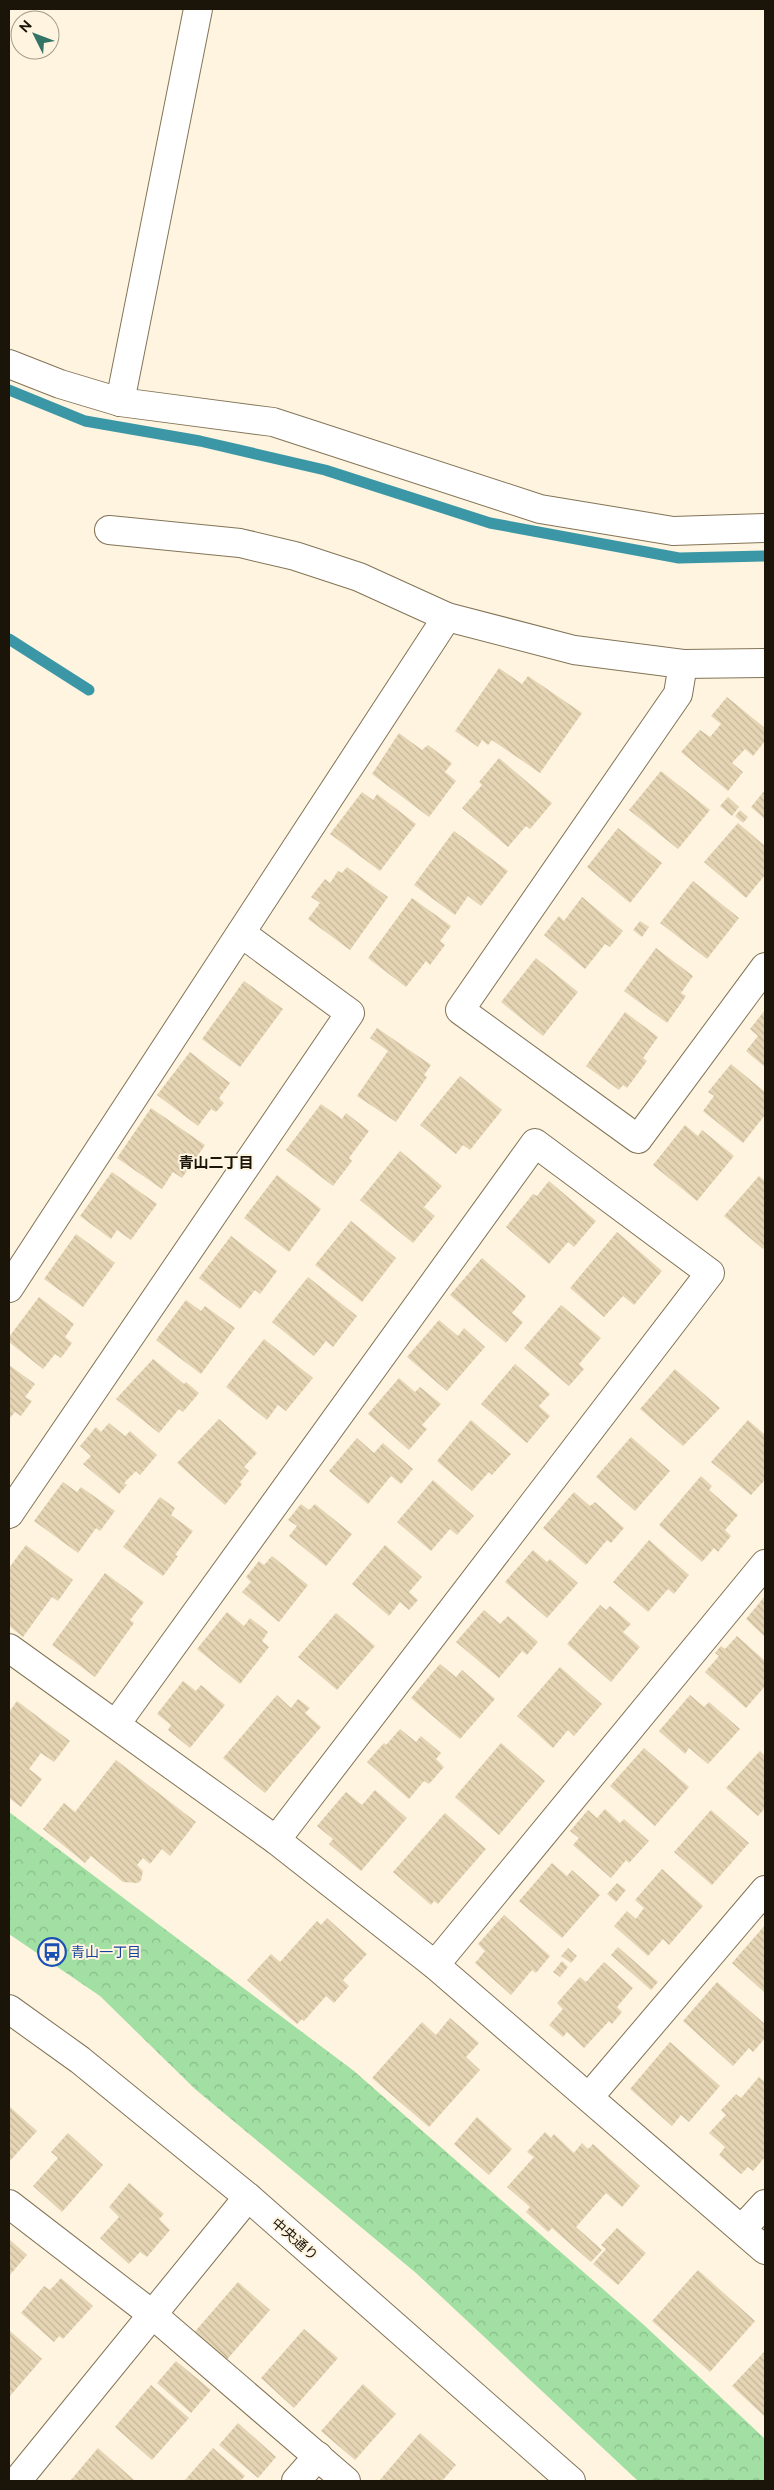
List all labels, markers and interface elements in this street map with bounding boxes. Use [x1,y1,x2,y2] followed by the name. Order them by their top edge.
[10,10,60,60] north arrow
[16,17,35,36] text: N
[178,1154,254,1172] district label: 青山二丁目
[37,1937,67,1967] bus stop icon: 青山一丁目
[71,1944,141,1960] place label: 青山一丁目
[269,2215,321,2263] street label: 中央通り

